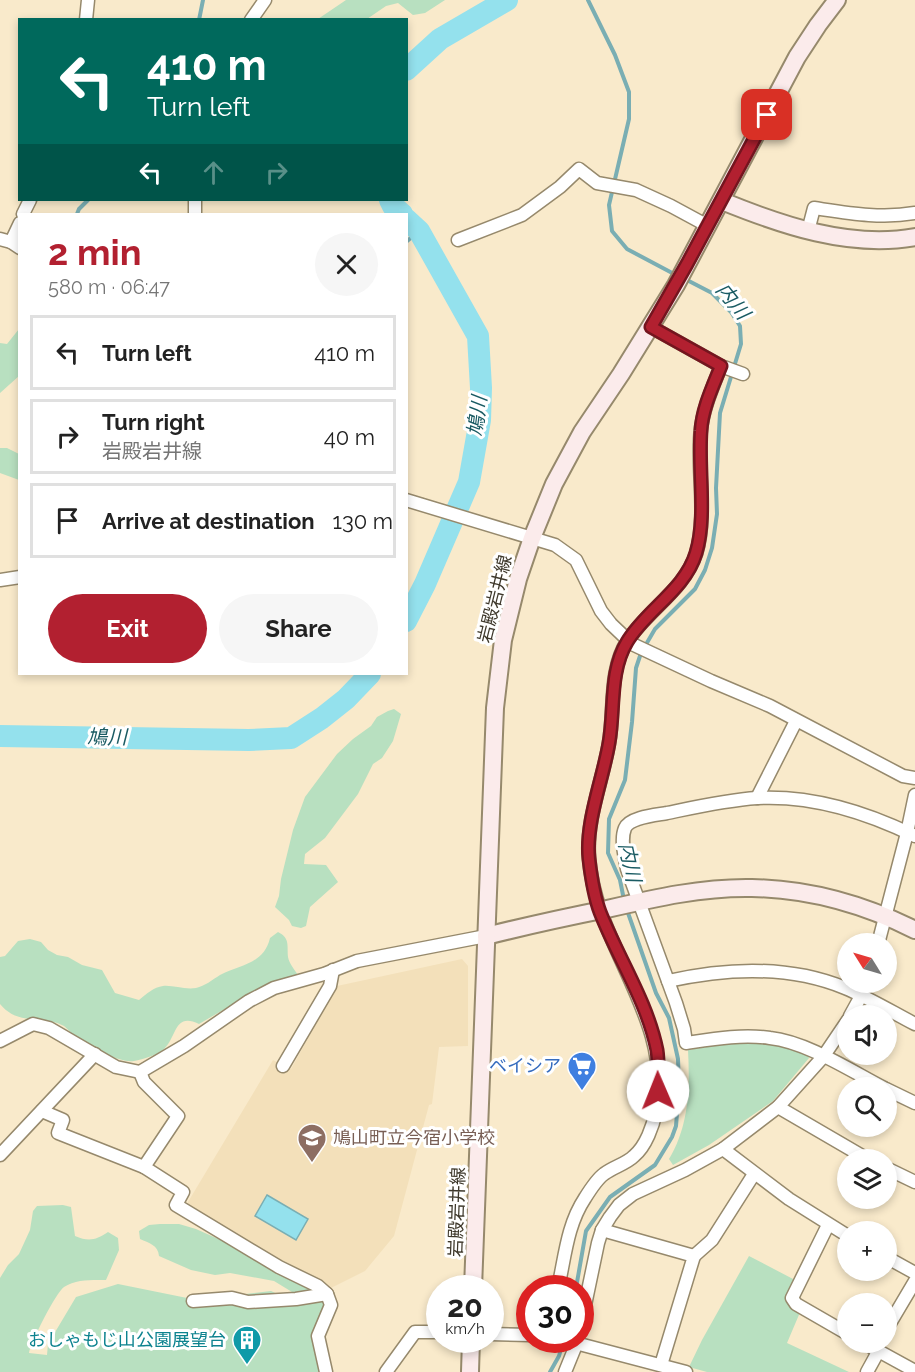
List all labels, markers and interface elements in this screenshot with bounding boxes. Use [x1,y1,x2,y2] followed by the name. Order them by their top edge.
[147,41,267,90] text: 410 m
[48,42,126,120] icon: left
[741,89,792,140] pin
[147,91,250,122] text: Turn left
[750,98,783,131] icon: arrive
[134,156,167,189] icon: left
[197,156,230,189] icon: ahead
[260,156,293,189] icon: right
[48,231,141,273] text: 2 min
[315,233,378,296] button: close
[48,275,170,299] text: 580 m · 06:47
[711,278,756,326] water label: 内川
[51,336,84,369] icon: left
[102,340,192,366] text: Turn left
[314,340,375,366] text: 410 m
[463,393,492,437] water label: 鳩川
[102,409,205,435] text: Turn right
[51,420,84,453] icon: right
[324,424,375,450] text: 40 m
[102,439,202,463] text: 岩殿岩井線
[51,504,84,537] icon: arrive
[102,508,315,534] text: Arrive at destination
[333,508,393,534] text: 130 m
[473,553,516,645] street label: 岩殿岩井線
[48,594,207,663] button: Exit
[219,594,378,663] button: Share
[87,725,129,749] water label: 鳩川
[614,840,646,886] water label: 内川
[837,933,897,993] north arrow
[837,933,897,1353] map controls
[837,1005,897,1065] button: sound
[566,1050,598,1092] supermarket icon: ベイシア
[489,1055,561,1076] place label: ベイシア
[626,1059,690,1123] position arrow
[837,1077,897,1137] button: search
[296,1122,328,1164] school or university icon: 鳩山町立今宿小学校
[333,1127,495,1148] place label: 鳩山町立今宿小学校
[837,1149,897,1209] button: layers
[444,1167,469,1257] street label: 岩殿岩井線
[837,1221,897,1281] button: +
[516,1275,594,1353] speed limit sign: 30
[447,1289,483,1324] text: 20
[837,1293,897,1353] button: −
[445,1320,485,1338] text: km/h
[231,1324,263,1366] building icon: おしゃもじ山公園展望台
[28,1329,226,1350] place label: おしゃもじ山公園展望台

